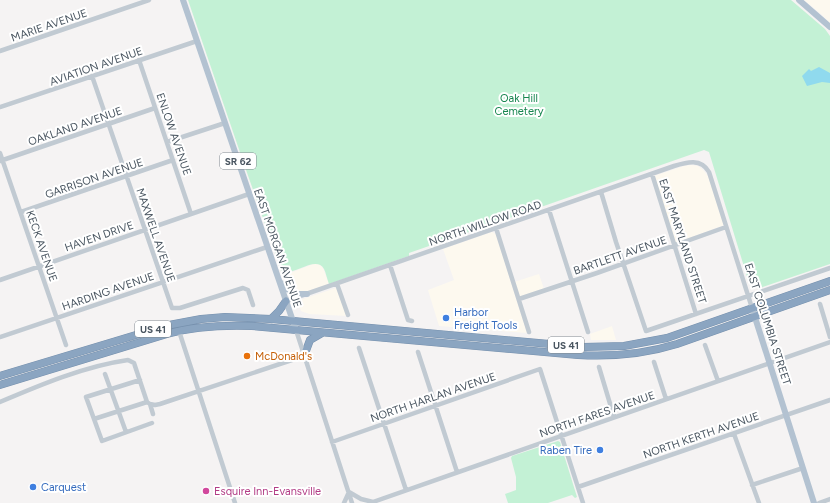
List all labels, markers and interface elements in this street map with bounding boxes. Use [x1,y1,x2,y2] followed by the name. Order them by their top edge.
[9,6,89,45] street label: MARIE AVENUE
[48,44,144,89] street label: AVIATION AVENUE
[153,91,194,177] street label: ENLOW AVENUE
[495,92,544,118] park label: Oak Hill Cemetery
[26,104,124,149] street label: OAKLAND AVENUE
[220,153,256,169] road number: SR 62
[43,156,145,201] street label: GARRISON AVENUE
[656,177,709,305] street label: EAST MARYLAND STREET
[133,186,178,284] street label: MAXWELL AVENUE
[251,187,304,309] street label: EAST MORGAN AVENUE
[427,198,543,249] street label: NORTH WILLOW ROAD
[23,209,60,283] street label: KECK AVENUE
[63,219,135,254] street label: HAVEN DRIVE
[572,233,669,278] street label: BARTLETT AVENUE
[742,262,793,387] street label: EAST COLUMBIA STREET
[60,270,156,313] street label: HARDING AVENUE
[454,306,517,332] place label: Harbor Freight Tools
[441,313,451,323] marker: Harbor Freight Tools
[135,321,171,337] road number: US 41
[548,337,584,353] road number: US 41
[255,350,312,363] place label: McDonald's
[242,351,252,361] marker: McDonald's
[369,370,498,425] street label: NORTH HARLAN AVENUE
[538,389,657,440] street label: NORTH FARES AVENUE
[641,409,761,461] street label: NORTH KERTH AVENUE
[540,444,592,457] place label: Raben Tire
[595,445,605,455] marker: Raben Tire
[41,481,86,494] place label: Carquest
[28,482,38,492] marker: Carquest
[214,485,321,498] place label: Esquire Inn-Evansville
[201,486,211,496] marker: Esquire Inn-Evansville

